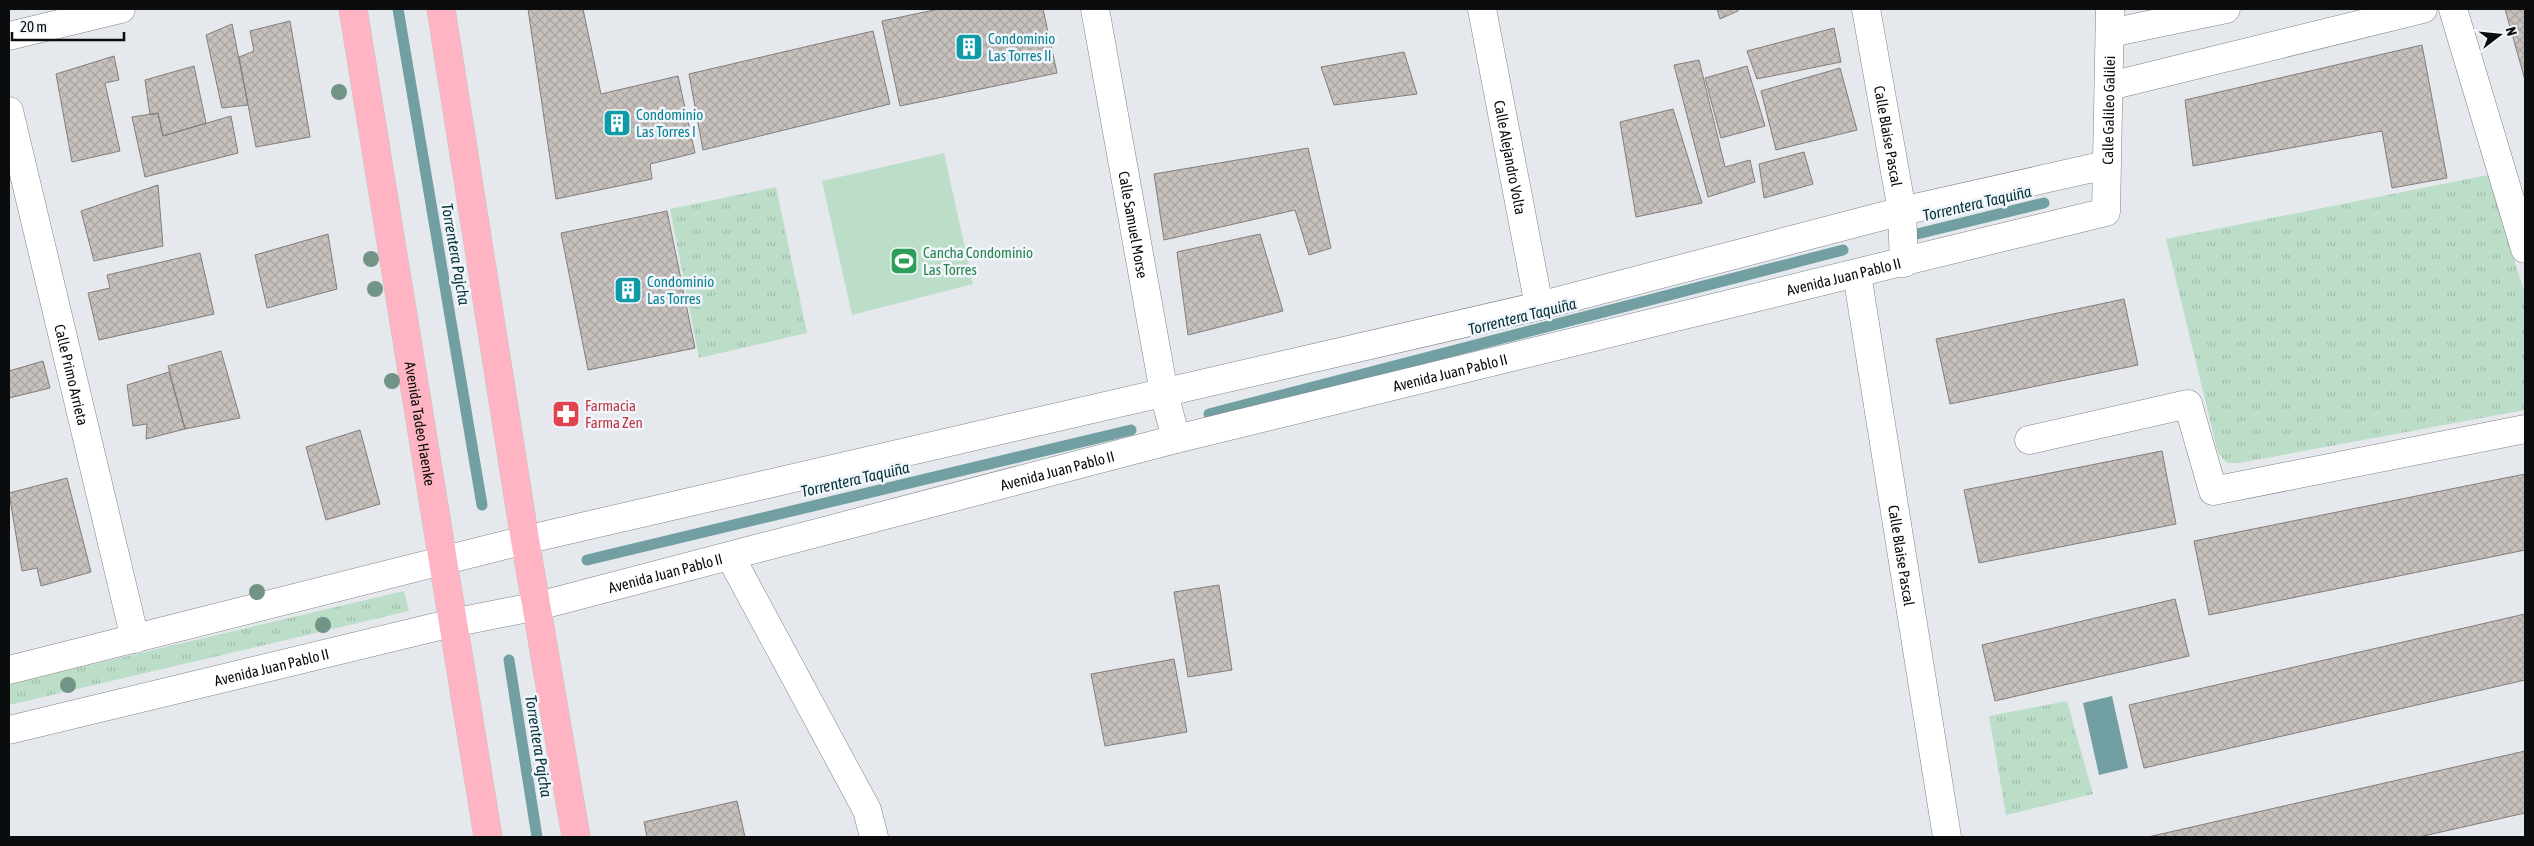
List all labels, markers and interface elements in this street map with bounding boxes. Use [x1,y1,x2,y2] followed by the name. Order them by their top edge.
[12,10,125,42] scale bar
[2474,10,2524,60] north arrow
[20,18,47,35] text: 20 m
[2503,25,2520,38] text: N
[988,30,1055,64] place label: Condominio Las Torres II
[954,32,984,62] building icon: Condominio Las Torres II
[2098,56,2118,165] street label: Calle Galileo Galilei
[1871,84,1906,188] street label: Calle Blaise Pascal
[1491,99,1530,216] street label: Calle Alejandro Volta
[636,106,703,140] place label: Condominio Las Torres I
[602,108,632,138] building icon: Condominio Las Torres I
[1116,170,1152,280] street label: Calle Samuel Morse
[1921,182,2034,225] water label: Torrentera Taquiña
[437,202,474,307] water label: Torrentera Pajcha
[923,244,1033,278] place label: Cancha Condominio Las Torres
[889,246,919,276] sports icon: Cancha Condominio Las Torres
[1785,254,1902,298] street label: Avenida Juan Pablo II
[647,273,714,307] place label: Condominio Las Torres
[613,275,643,305] building icon: Condominio Las Torres
[1466,294,1579,339] water label: Torrentera Taquiña
[52,322,92,427] street label: Calle Primo Arrieta
[1391,350,1509,394] street label: Avenida Juan Pablo II
[402,360,439,487] street label: Avenida Tadeo Haenke
[585,397,643,431] place label: Farmacia Farma Zen
[551,399,581,429] pharmacy icon: Farmacia Farma Zen
[998,447,1116,493] street label: Avenida Juan Pablo II
[799,458,912,501] water label: Torrentera Taquiña
[1886,504,1918,607] street label: Calle Blaise Pascal
[606,550,724,596] street label: Avenida Juan Pablo II
[212,645,330,689] street label: Avenida Juan Pablo II
[521,694,556,799] water label: Torrentera Pajcha

